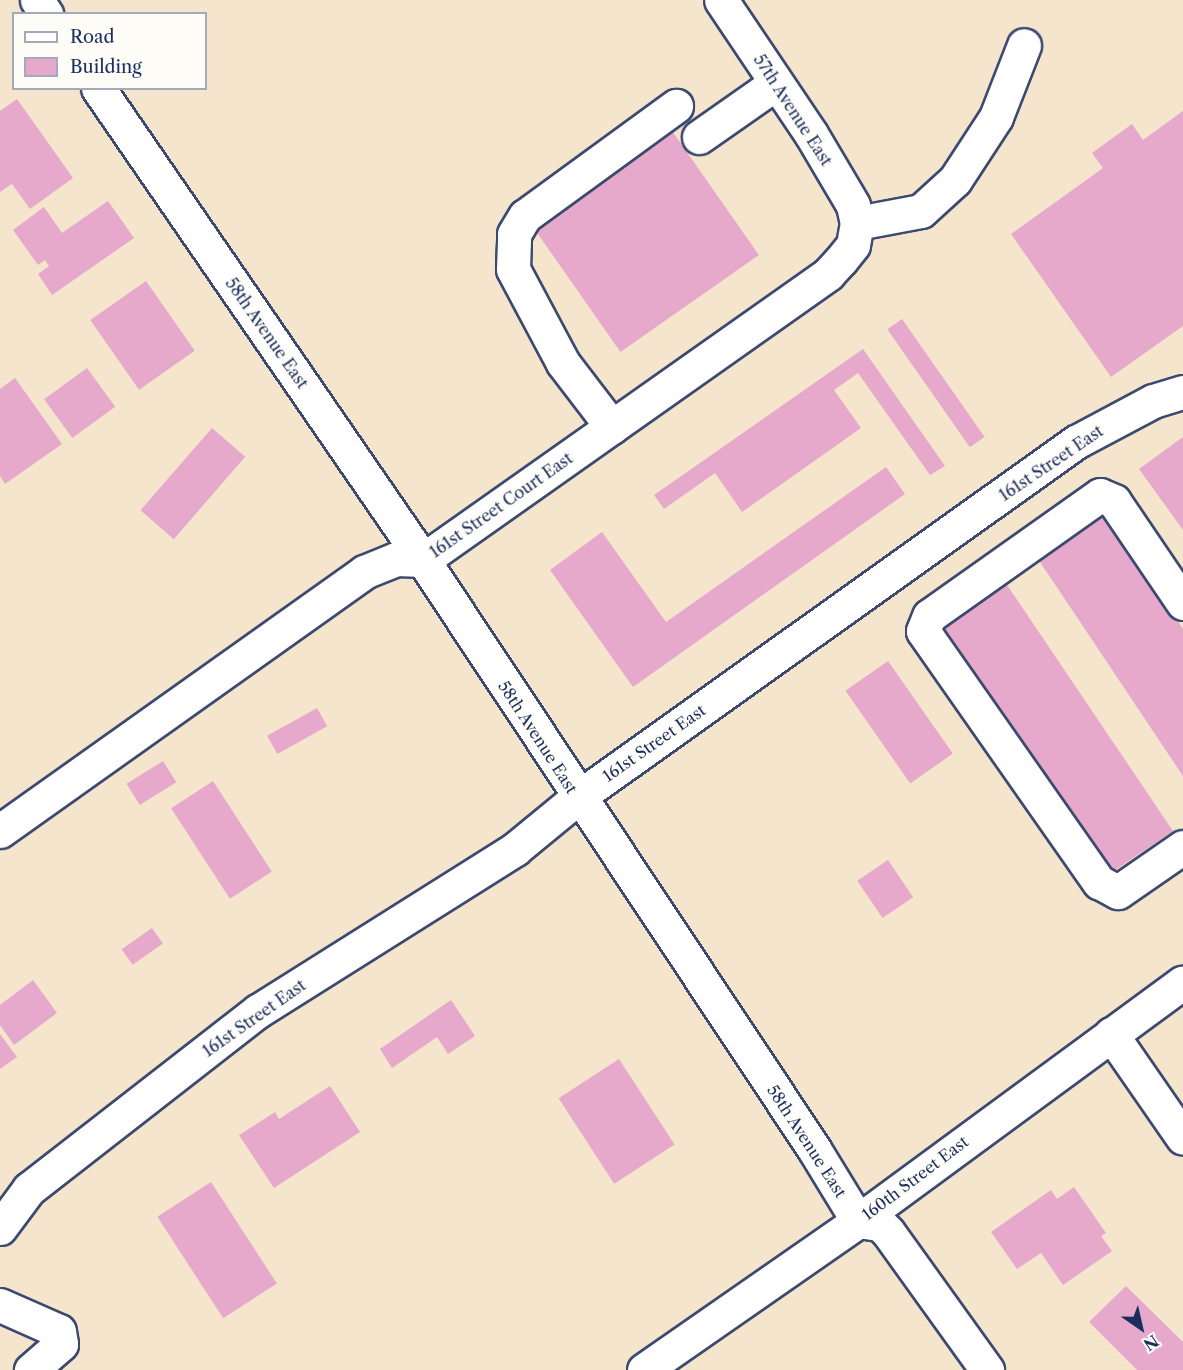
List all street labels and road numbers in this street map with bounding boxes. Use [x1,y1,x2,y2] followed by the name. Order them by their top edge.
[750,50,836,170] street label: 57th Avenue East
[221,274,313,392] street label: 58th Avenue East
[995,421,1107,505] street label: 161st Street East
[426,448,576,562] street label: 161st Street Court East
[494,677,582,797] street label: 58th Avenue East
[599,700,709,786] street label: 161st Street East
[199,975,309,1061] street label: 161st Street East
[763,1081,851,1201] street label: 58th Avenue East
[858,1132,972,1224] street label: 160th Street East

